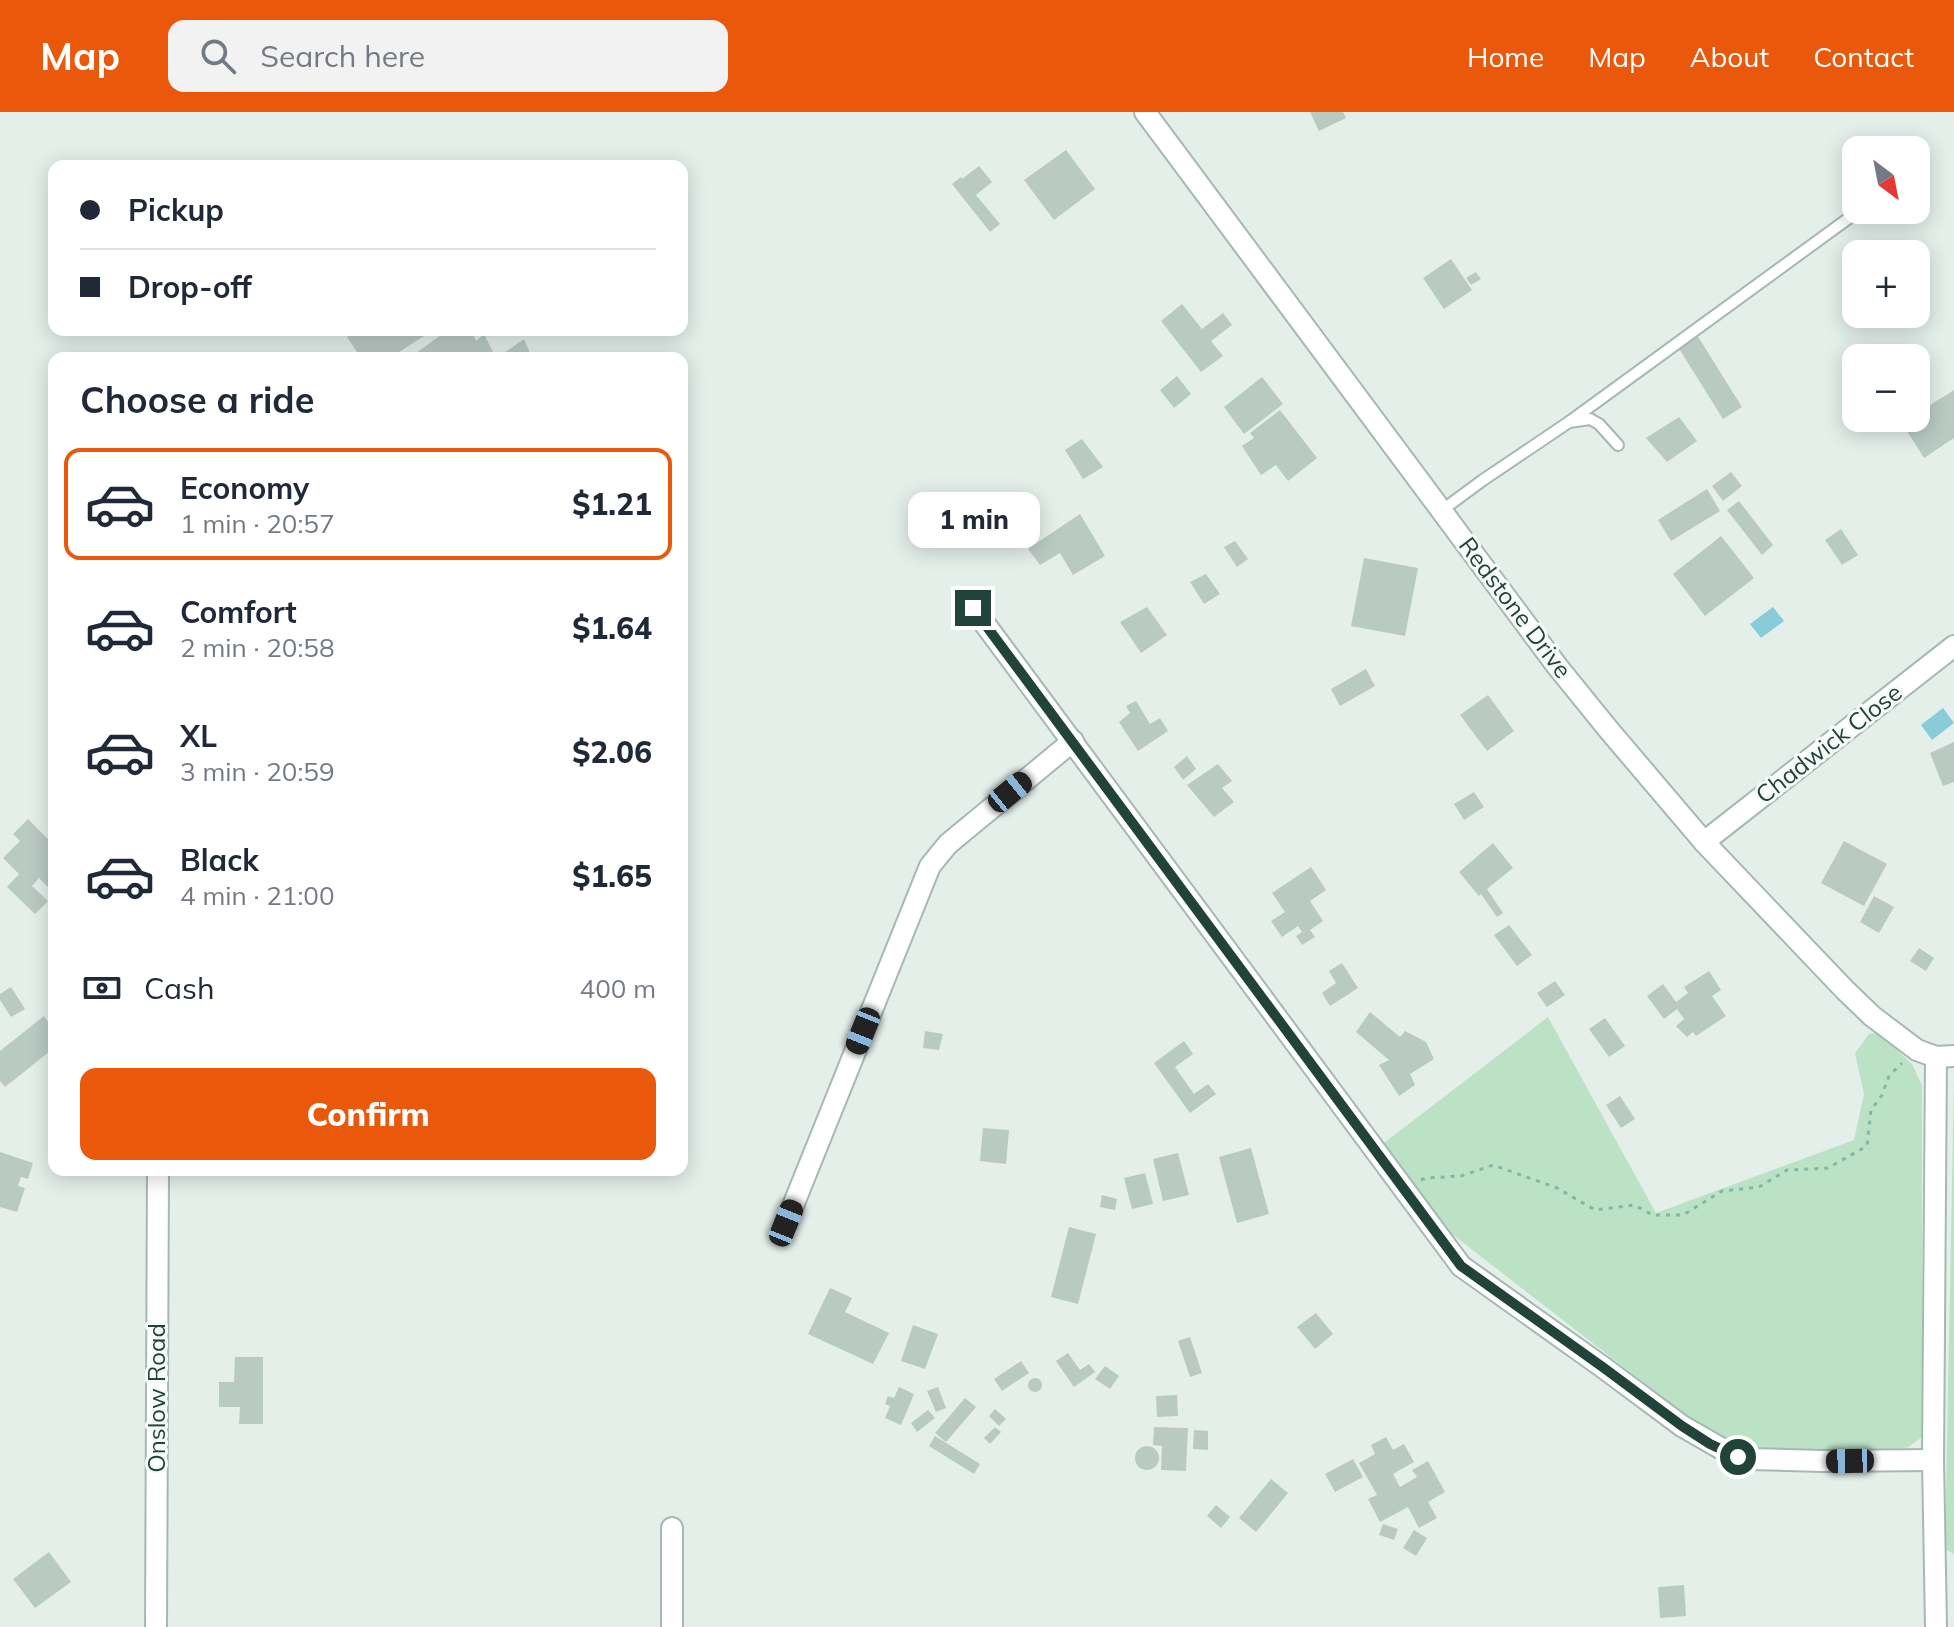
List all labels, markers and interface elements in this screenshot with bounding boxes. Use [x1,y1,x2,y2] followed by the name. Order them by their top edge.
[168,20,728,92] search box
[40,32,120,80] text: Map
[196,34,240,78] icon: search
[260,37,425,75] text: Search here
[1467,39,1544,74] text: Home
[1588,39,1646,74] text: Map
[1690,39,1769,74] text: About
[1813,39,1914,74] text: Contact
[1842,136,1930,224] north arrow
[1842,136,1930,432] map controls
[128,191,224,229] text: Pickup
[1842,240,1930,328] button: +
[128,268,252,306] text: Drop-off
[1842,344,1930,432] button: −
[80,377,314,422] text: Choose a ride
[84,468,156,540] icon: car
[180,469,309,507] text: Economy
[572,485,652,523] text: $1.21
[907,492,1039,548] callout: 1 min
[939,503,1009,536] text: 1 min
[180,507,335,540] text: 1 min · 20:57
[1453,531,1579,684] street label: Redstone Drive
[955,590,991,626] route end
[84,592,156,664] icon: car
[180,593,297,631] text: Comfort
[572,609,652,647] text: $1.64
[180,631,335,664] text: 2 min · 20:58
[1749,677,1907,810] street label: Chadwick Close
[84,716,156,788] icon: car
[180,717,217,755] text: XL
[572,733,652,771] text: $2.06
[180,755,335,788] text: 3 min · 20:59
[984,768,1036,816] car
[84,840,156,912] icon: car
[180,841,259,879] text: Black
[572,857,652,895] text: $1.65
[180,879,335,912] text: 4 min · 21:00
[80,966,124,1010] icon: cash
[144,969,215,1007] text: Cash
[580,972,656,1005] text: 400 m
[843,1004,883,1058] car
[80,1068,656,1160] button: Confirm
[766,1196,806,1250] car
[141,1323,171,1473] street label: Onslow Road
[1720,1439,1756,1475] route start
[1826,1449,1874,1473] car

